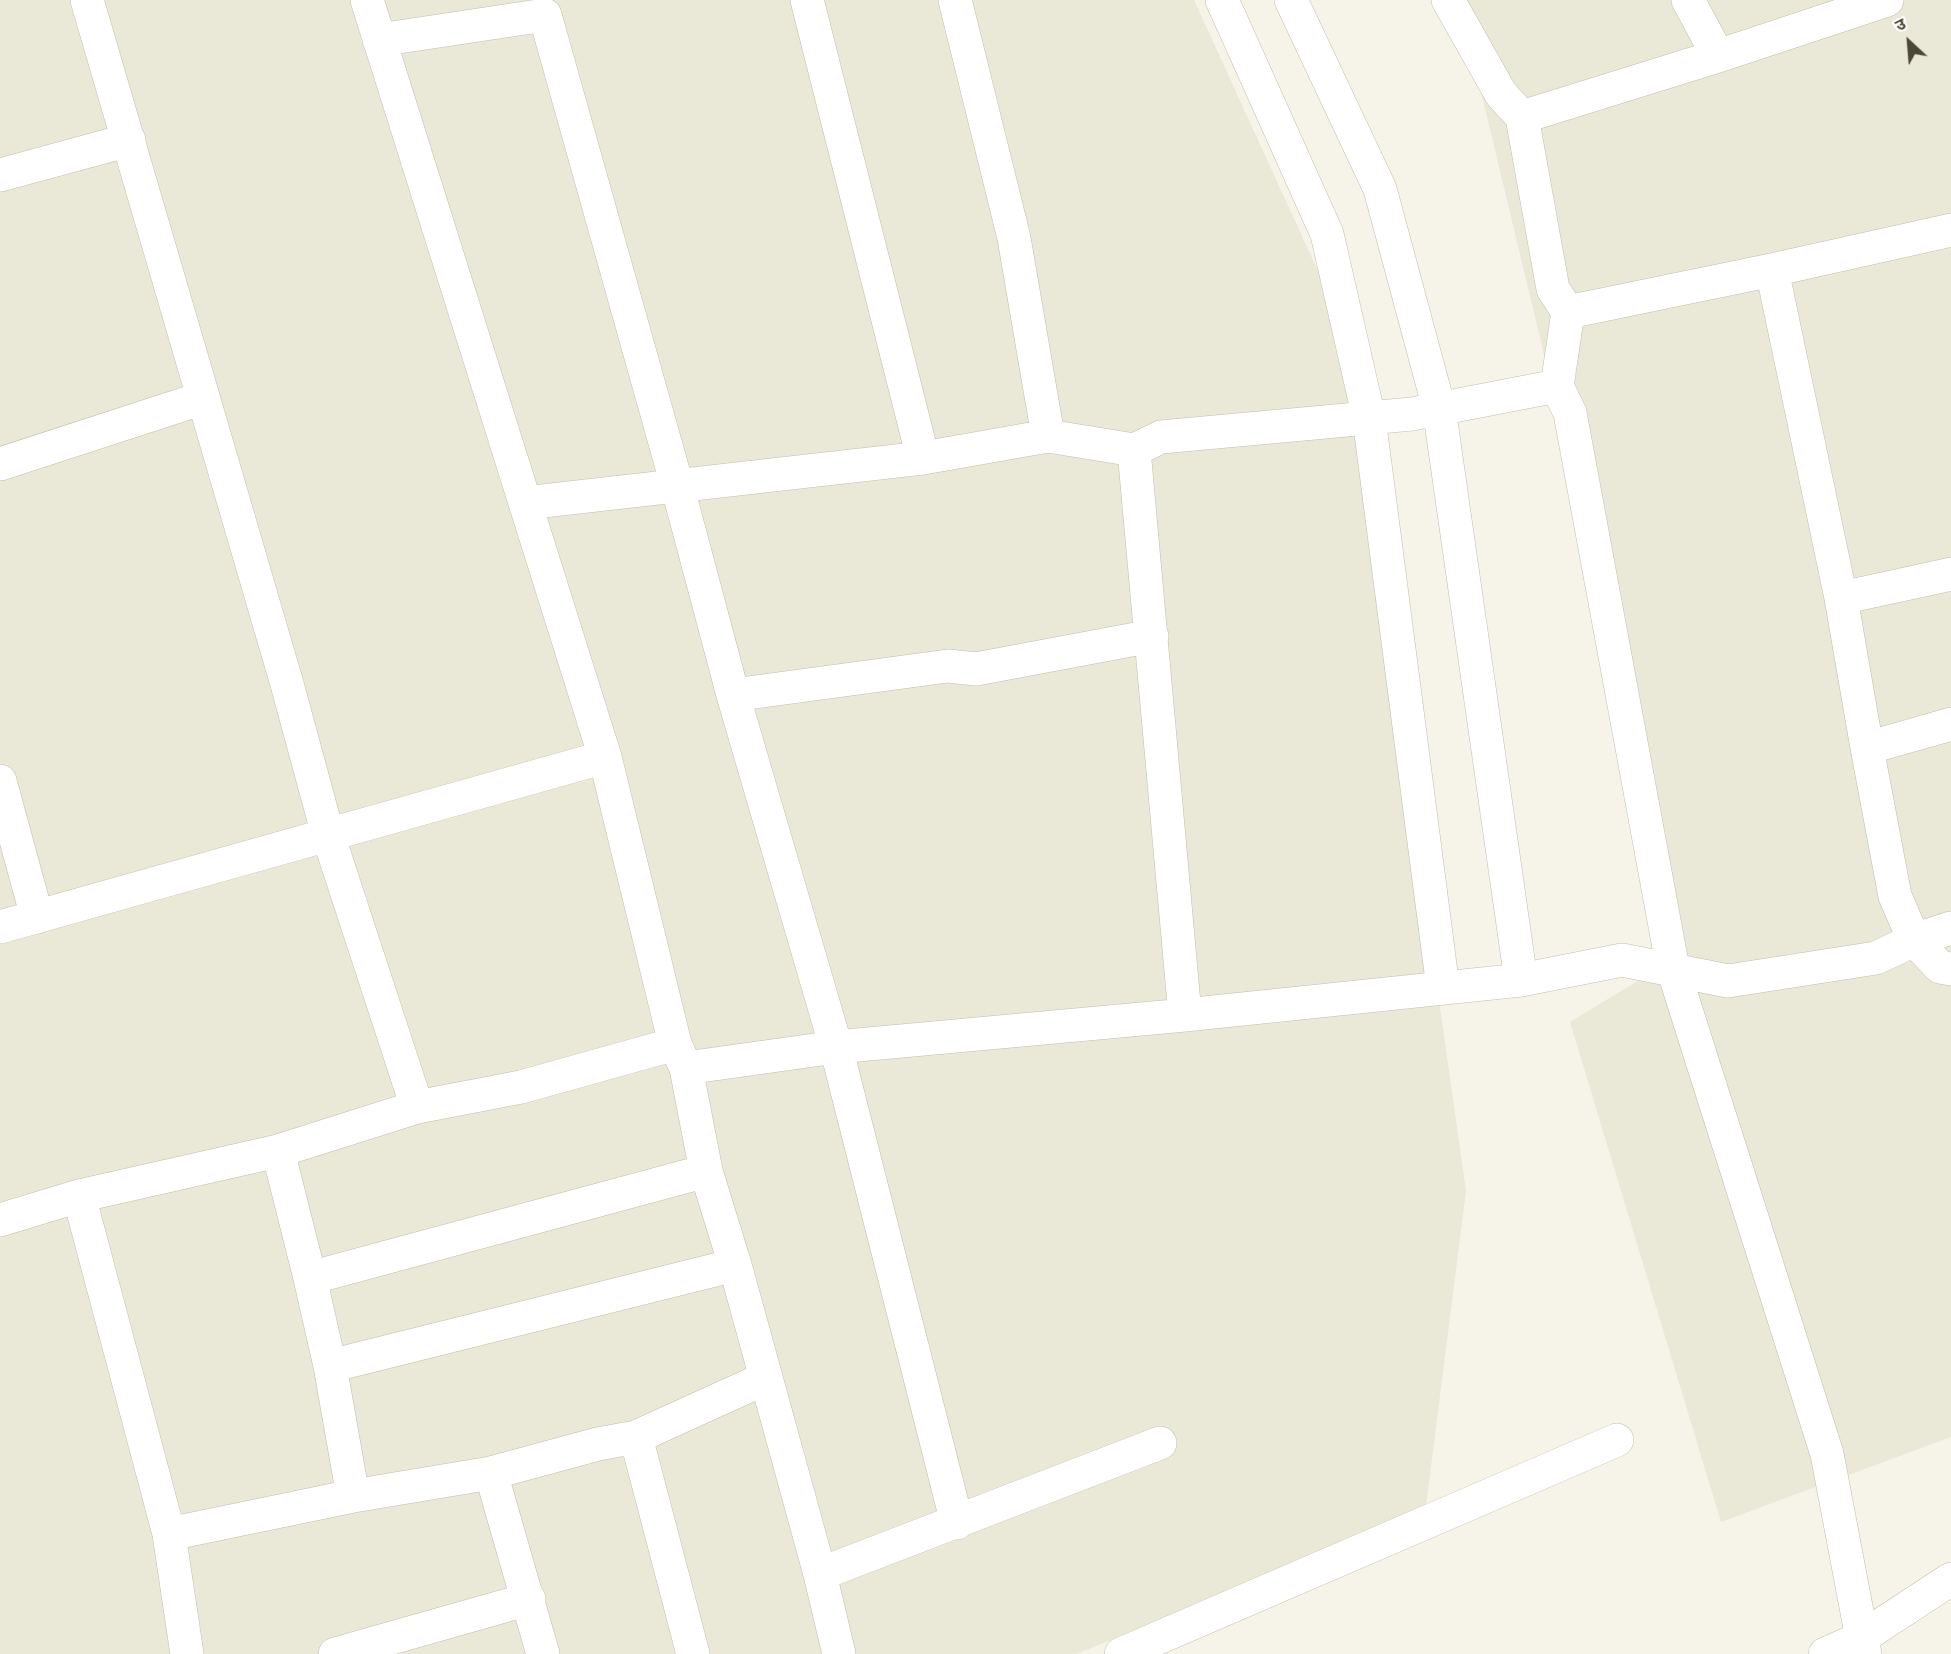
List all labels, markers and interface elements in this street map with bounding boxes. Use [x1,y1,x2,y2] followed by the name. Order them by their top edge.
[1879,12,1939,72] north arrow
[1893,15,1910,37] text: उ

